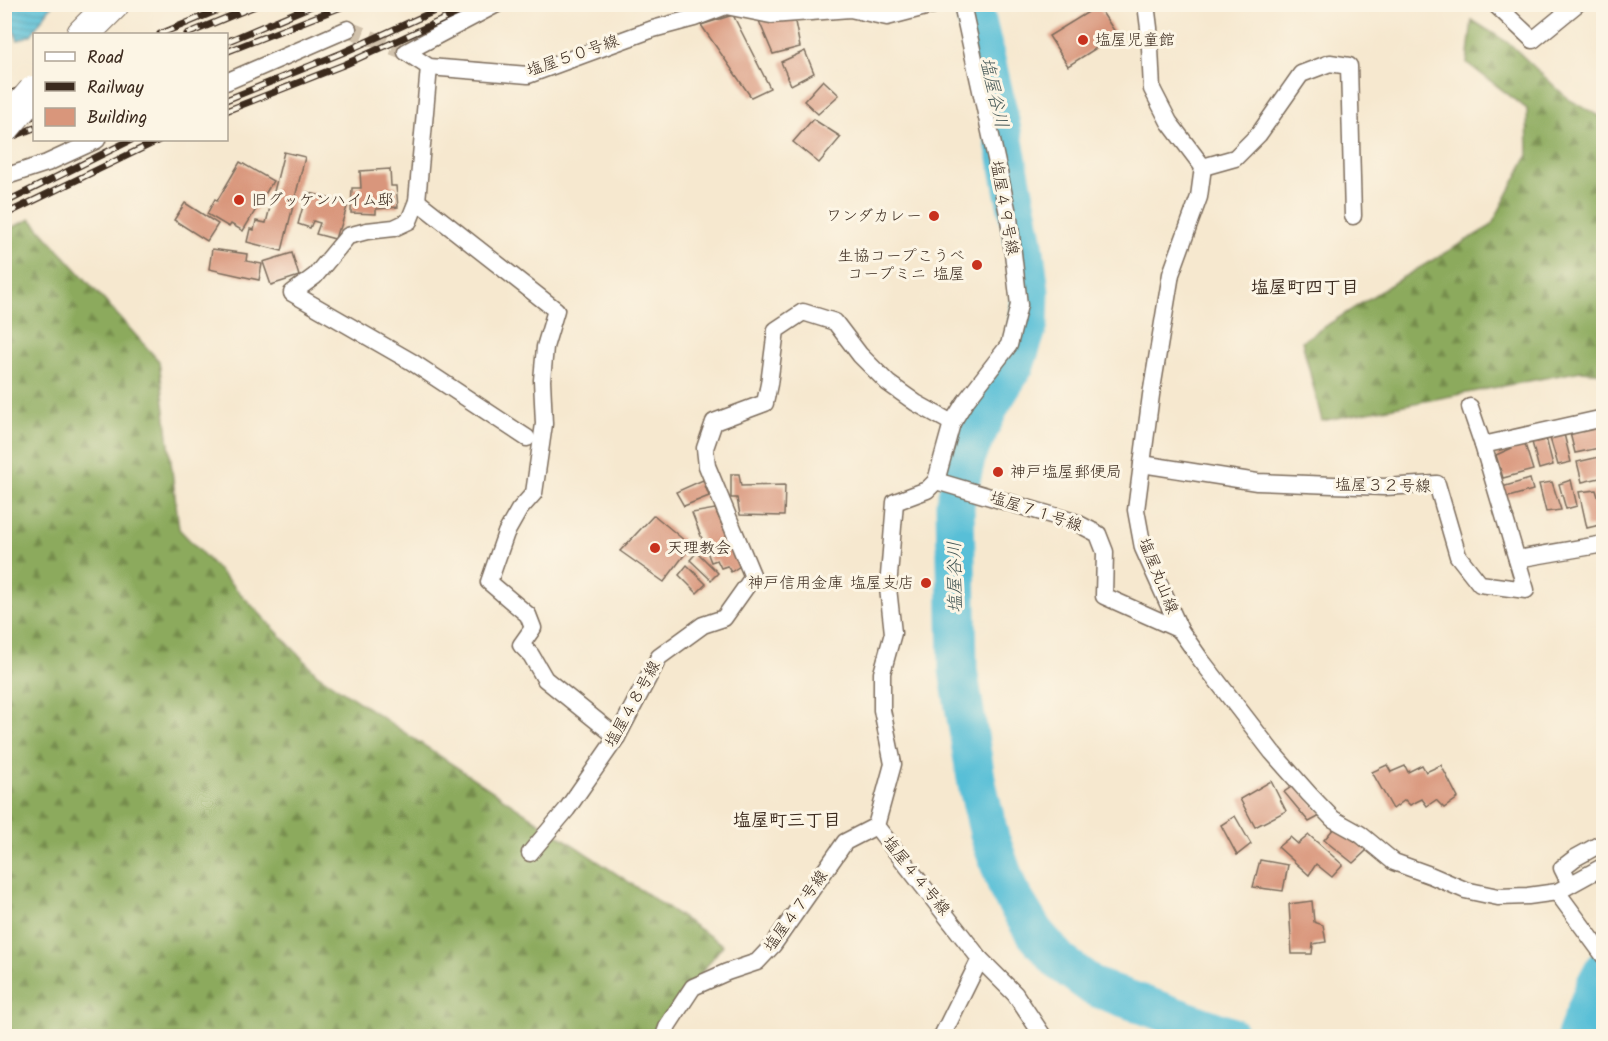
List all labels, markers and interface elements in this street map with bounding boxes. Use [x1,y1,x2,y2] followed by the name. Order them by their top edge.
[1095,28,1175,53] place label: 塩屋児童館
[524,29,622,83] street label: 塩屋５０号線
[33,33,228,141] legend
[1076,33,1090,47] marker: 塩屋児童館
[87,44,124,73] text: Road
[971,55,1015,131] water label: 塩屋谷川
[87,74,144,103] text: Railway
[87,104,147,133] text: Building
[983,159,1025,257] street label: 塩屋４９号線
[251,188,394,213] place label: 旧グッケンハイム邸
[232,193,246,207] marker: 旧グッケンハイム邸
[826,204,922,229] place label: ワンダカレー
[927,209,941,223] marker: ワンダカレー
[838,244,965,287] place label: 生協コープこうべ コープミニ 塩屋
[970,258,984,272] marker: 生協コープこうべ コープミニ 塩屋
[1251,274,1359,303] district label: 塩屋町四丁目
[1010,460,1122,485] place label: 神戸塩屋郵便局
[991,465,1005,479] marker: 神戸塩屋郵便局
[1335,473,1431,499] street label: 塩屋３２号線
[986,485,1086,539] street label: 塩屋７１号線
[1131,534,1185,618] street label: 塩屋丸山線
[667,536,731,561] place label: 天理教会
[648,541,662,555] marker: 天理教会
[941,541,971,613] water label: 塩屋谷川
[748,571,914,596] place label: 神戸信用金庫 塩屋支店
[919,576,933,590] marker: 神戸信用金庫 塩屋支店
[599,656,667,752] street label: 塩屋４８号線
[733,807,841,836] district label: 塩屋町三丁目
[876,831,956,921] street label: 塩屋４４号線
[758,865,834,957] street label: 塩屋４７号線

